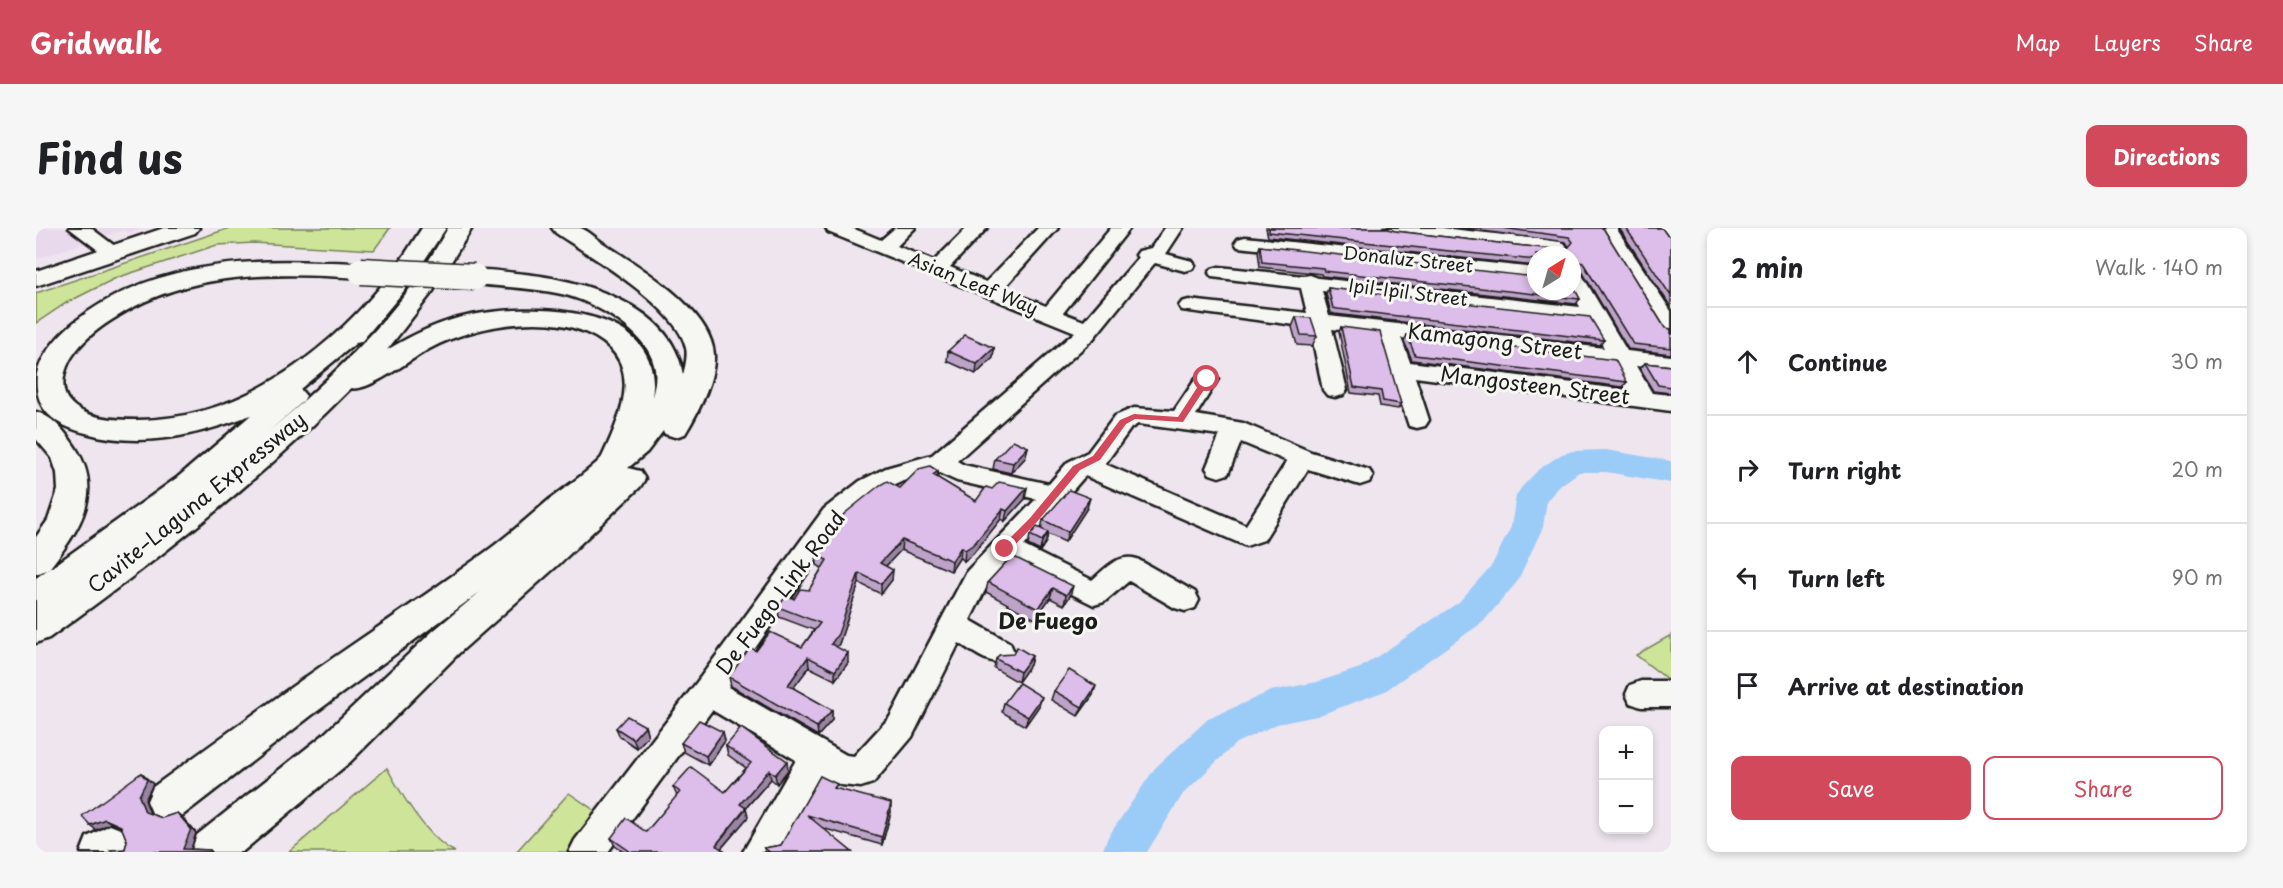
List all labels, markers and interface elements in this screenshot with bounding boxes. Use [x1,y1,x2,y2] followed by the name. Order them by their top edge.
[30,21,162,64] text: Gridwalk
[2016,26,2060,58] text: Map
[2093,26,2161,58] text: Layers
[2194,26,2253,58] text: Share
[36,125,183,188] text: Find us
[2086,125,2247,187] button: Directions
[1342,238,1474,279] street label: Donaluz Street
[905,244,1042,321] street label: Asian Leaf Way
[1527,246,1581,300] north arrow
[1731,248,1804,287] text: 2 min
[2095,252,2223,282] text: Walk · 140 m
[1347,271,1469,312] street label: Ipil-Ipil Street
[1406,313,1584,367] street label: Kamagong Street
[1731,345,1764,378] icon: ahead
[1788,345,1887,378] text: Continue
[2170,346,2223,376] text: 30 m
[1439,357,1632,412] street label: Mangosteen Street
[1193,365,1219,391] route start
[79,403,312,600] street label: Cavite–Laguna Expressway
[1731,453,1764,486] icon: right
[1788,453,1901,486] text: Turn right
[2171,454,2223,484] text: 20 m
[707,503,852,681] street label: De Fuego Link Road
[991,535,1017,561] route end
[1731,561,1764,594] icon: left
[1788,561,1885,594] text: Turn left
[2172,562,2223,592] text: 90 m
[998,603,1098,636] district label: De Fuego
[1731,669,1764,702] icon: arrive
[1788,669,2024,702] text: Arrive at destination
[1599,726,1653,834] map controls
[1599,726,1653,780] button: +
[1731,756,1971,820] button: Save
[1983,756,2223,820] button: Share
[1599,780,1653,834] button: −

